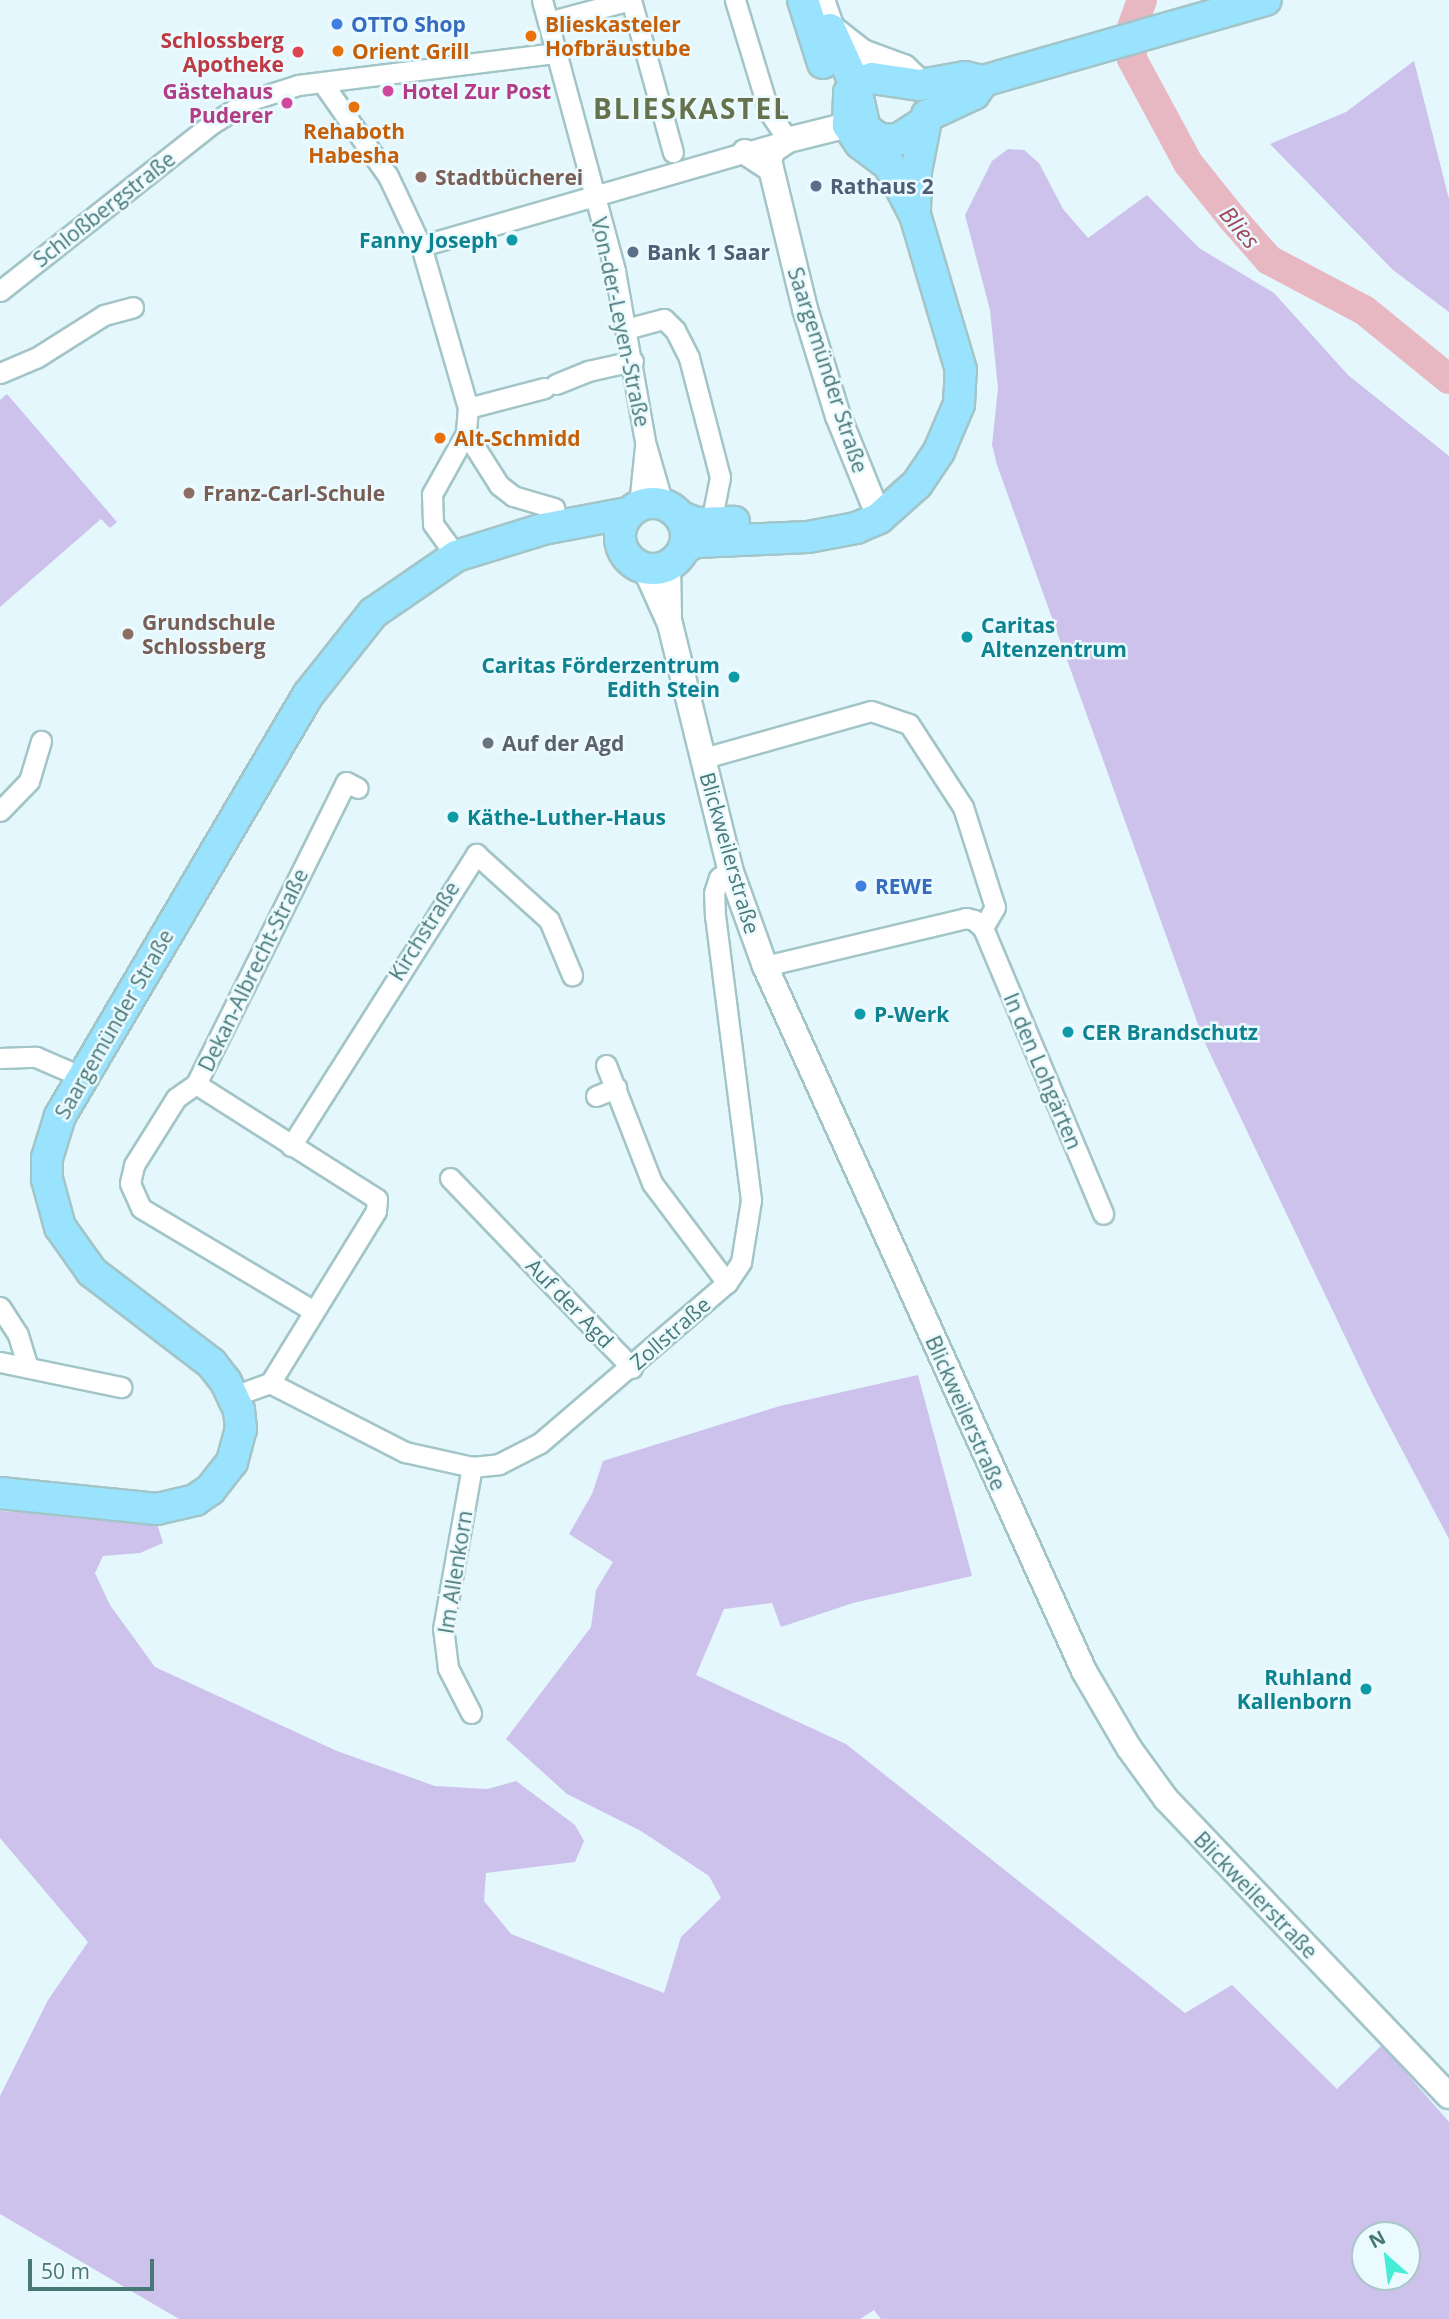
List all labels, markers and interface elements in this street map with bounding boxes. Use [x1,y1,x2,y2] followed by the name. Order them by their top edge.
[351,11,466,37] place label: OTTO Shop
[545,11,691,61] place label: Blieskasteler Hofbräustube
[329,16,345,32] marker: OTTO Shop
[160,27,284,77] place label: Schlossberg Apotheke
[523,28,539,44] marker: Blieskasteler Hofbräustube
[352,38,469,64] place label: Orient Grill
[330,43,346,59] marker: Orient Grill
[290,44,306,60] marker: Schlossberg Apotheke
[162,78,273,128] place label: Gästehaus Puderer
[402,78,551,104] place label: Hotel Zur Post
[380,83,396,99] marker: Hotel Zur Post
[594,91,790,125] district label: BLIESKASTEL
[279,95,295,111] marker: Gästehaus Puderer
[346,99,362,115] marker: Rehaboth Habesha
[303,118,405,168] place label: Rehaboth Habesha
[28,146,180,272] street label: Schloßbergstraße
[435,164,583,190] place label: Stadtbücherei
[413,169,429,185] marker: Stadtbücherei
[830,173,934,199] place label: Rathaus 2
[808,178,824,194] marker: Rathaus 2
[1214,200,1266,254] water label: Blies
[586,215,656,429] street label: Von-der-Leyen-Straße
[359,227,498,253] place label: Fanny Joseph
[504,232,520,248] marker: Fanny Joseph
[647,239,770,265] place label: Bank 1 Saar
[625,244,641,260] marker: Bank 1 Saar
[783,264,873,476] street label: Saargemünder Straße
[454,425,581,451] place label: Alt-Schmidd
[432,430,448,446] marker: Alt-Schmidd
[203,480,385,506] place label: Franz-Carl-Schule
[181,485,197,501] marker: Franz-Carl-Schule
[142,609,275,659] place label: Grundschule Schlossberg
[981,612,1127,662] place label: Caritas Altenzentrum
[120,626,136,642] marker: Grundschule Schlossberg
[959,629,975,645] marker: Caritas Altenzentrum
[481,652,720,702] place label: Caritas Förderzentrum Edith Stein
[726,669,742,685] marker: Caritas Förderzentrum Edith Stein
[502,730,624,756] place label: Auf der Agd
[480,735,496,751] marker: Auf der Agd
[695,769,765,937] street label: Blickweilerstraße
[467,804,666,830] place label: Käthe-Luther-Haus
[445,809,461,825] marker: Käthe-Luther-Haus
[193,864,313,1076] street label: Dekan-Albrecht-Straße
[875,873,933,899] place label: REWE
[384,877,464,985] street label: Kirchstraße
[853,878,869,894] marker: REWE
[49,925,179,1123] street label: Saargemünder Straße
[999,989,1087,1153] street label: In den Lohgärten
[874,1001,949,1027] place label: P-Werk
[852,1006,868,1022] marker: P-Werk
[1082,1019,1258,1045] place label: CER Brandschutz
[1060,1024,1076,1040] marker: CER Brandschutz
[521,1253,619,1353] street label: Auf der Agd
[625,1291,715,1375] street label: Zollstraße
[921,1332,1011,1494] street label: Blickweilerstraße
[433,1509,477,1635] street label: Im Allenkorn
[1237,1664,1352,1714] place label: Ruhland Kallenborn
[1358,1681,1374,1697] marker: Ruhland Kallenborn
[1189,1826,1323,1964] street label: Blickweilerstraße
[1351,2221,1421,2291] north arrow
[1364,2224,1390,2254] text: N
[32,2246,158,2290] scale bar
[41,2257,90,2285] text: 50 m

